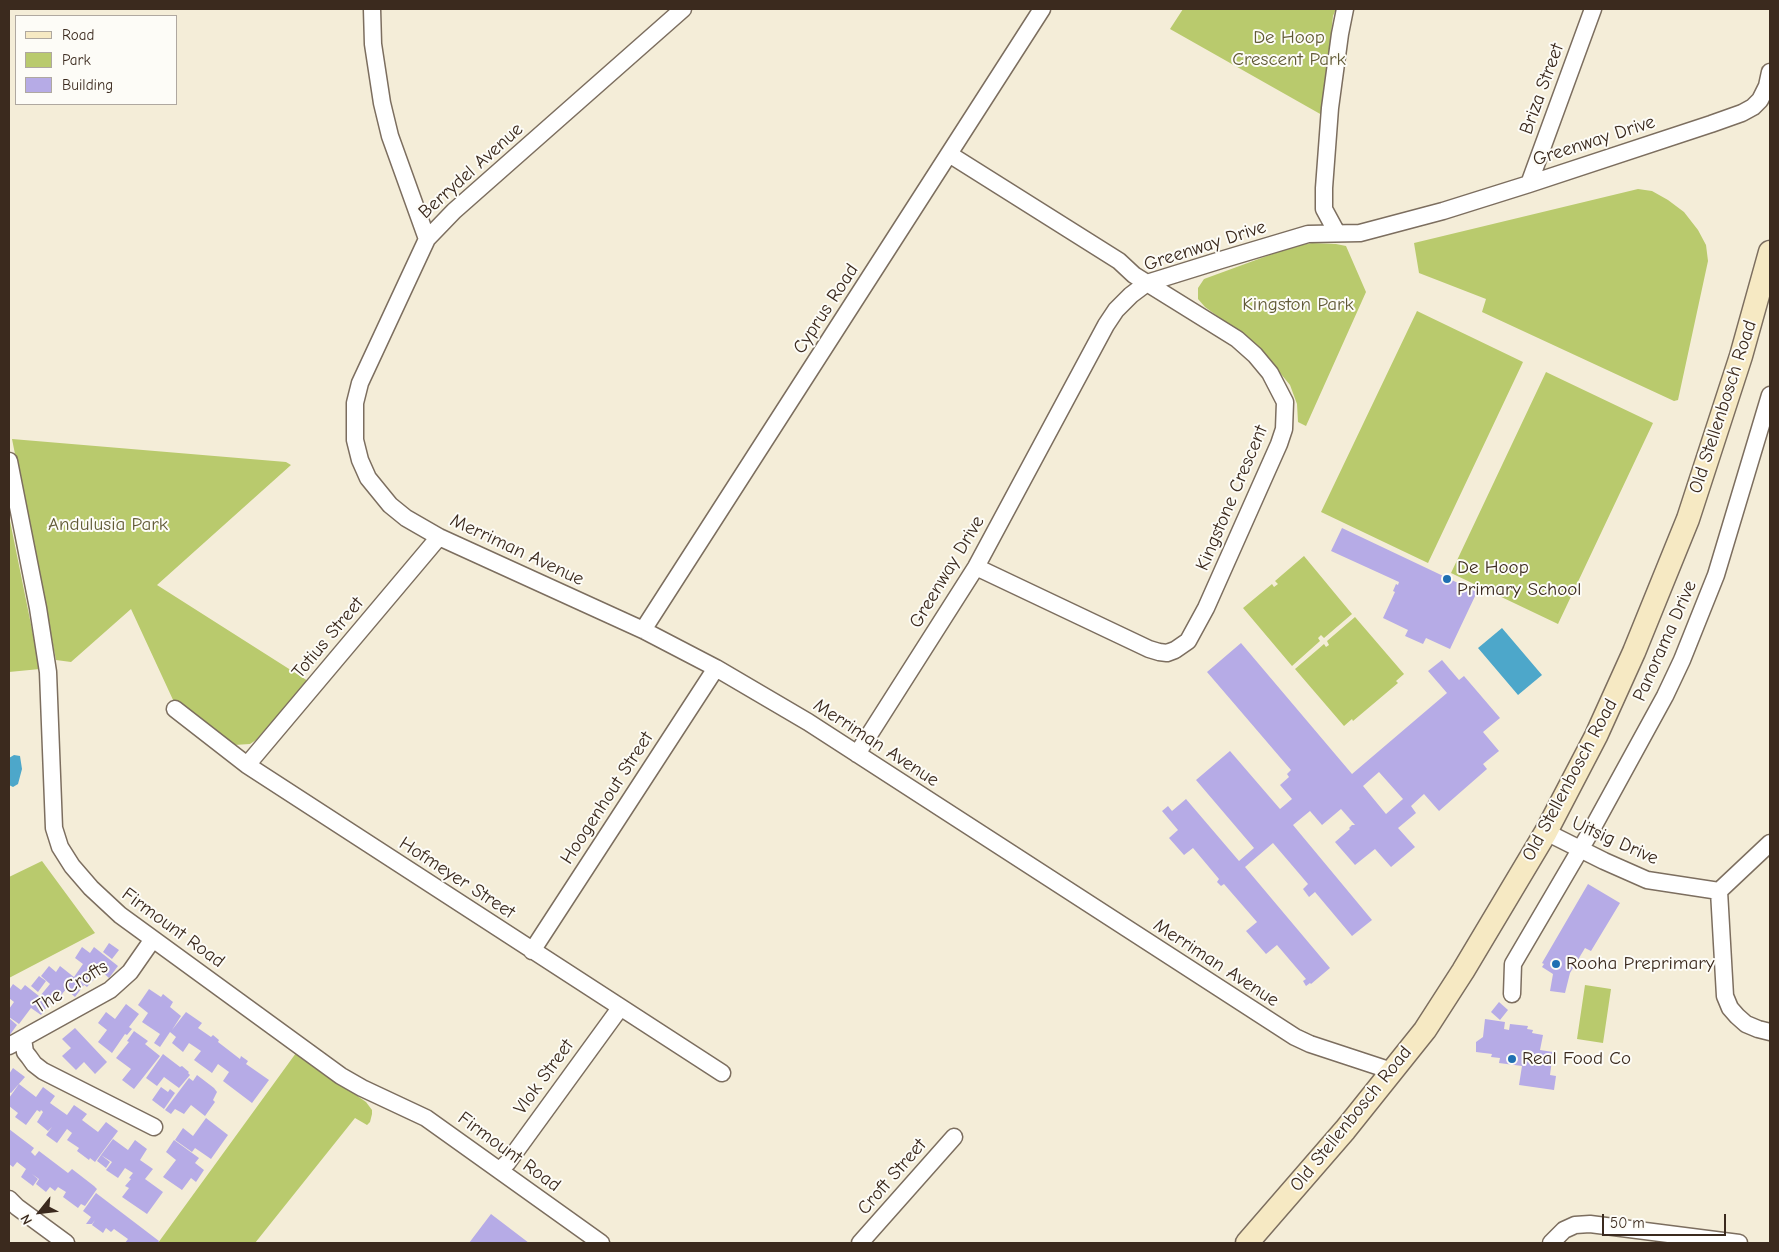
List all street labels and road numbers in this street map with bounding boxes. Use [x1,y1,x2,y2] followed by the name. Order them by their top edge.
[1515,40,1569,138] street label: Briza Street
[1530,111,1658,171] street label: Greenway Drive
[414,118,528,224] street label: Berrydel Avenue
[1141,216,1269,276] street label: Greenway Drive
[788,260,864,358] street label: Cyprus Road
[1684,318,1762,496] street label: Old Stellenbosch Road
[1191,422,1273,574] street label: Kingstone Crescent
[446,509,588,591] street label: Merriman Avenue
[905,512,989,632] street label: Greenway Drive
[1628,577,1702,705] street label: Panorama Drive
[287,593,369,683] street label: Totius Street
[809,694,943,792] street label: Merriman Avenue
[1518,695,1622,865] street label: Old Stellenbosch Road
[556,728,658,868] street label: Hoogenhout Street
[1568,812,1662,870] street label: Uitsig Drive
[395,832,519,924] street label: Hofmeyer Street
[117,883,229,973] street label: Firmount Road
[1149,914,1283,1012] street label: Merriman Avenue
[30,955,112,1019] street label: The Crofts
[509,1035,579,1119] street label: Vlok Street
[1285,1042,1417,1196] street label: Old Stellenbosch Road
[453,1107,565,1197] street label: Firmount Road
[853,1134,931,1220] street label: Croft Street

